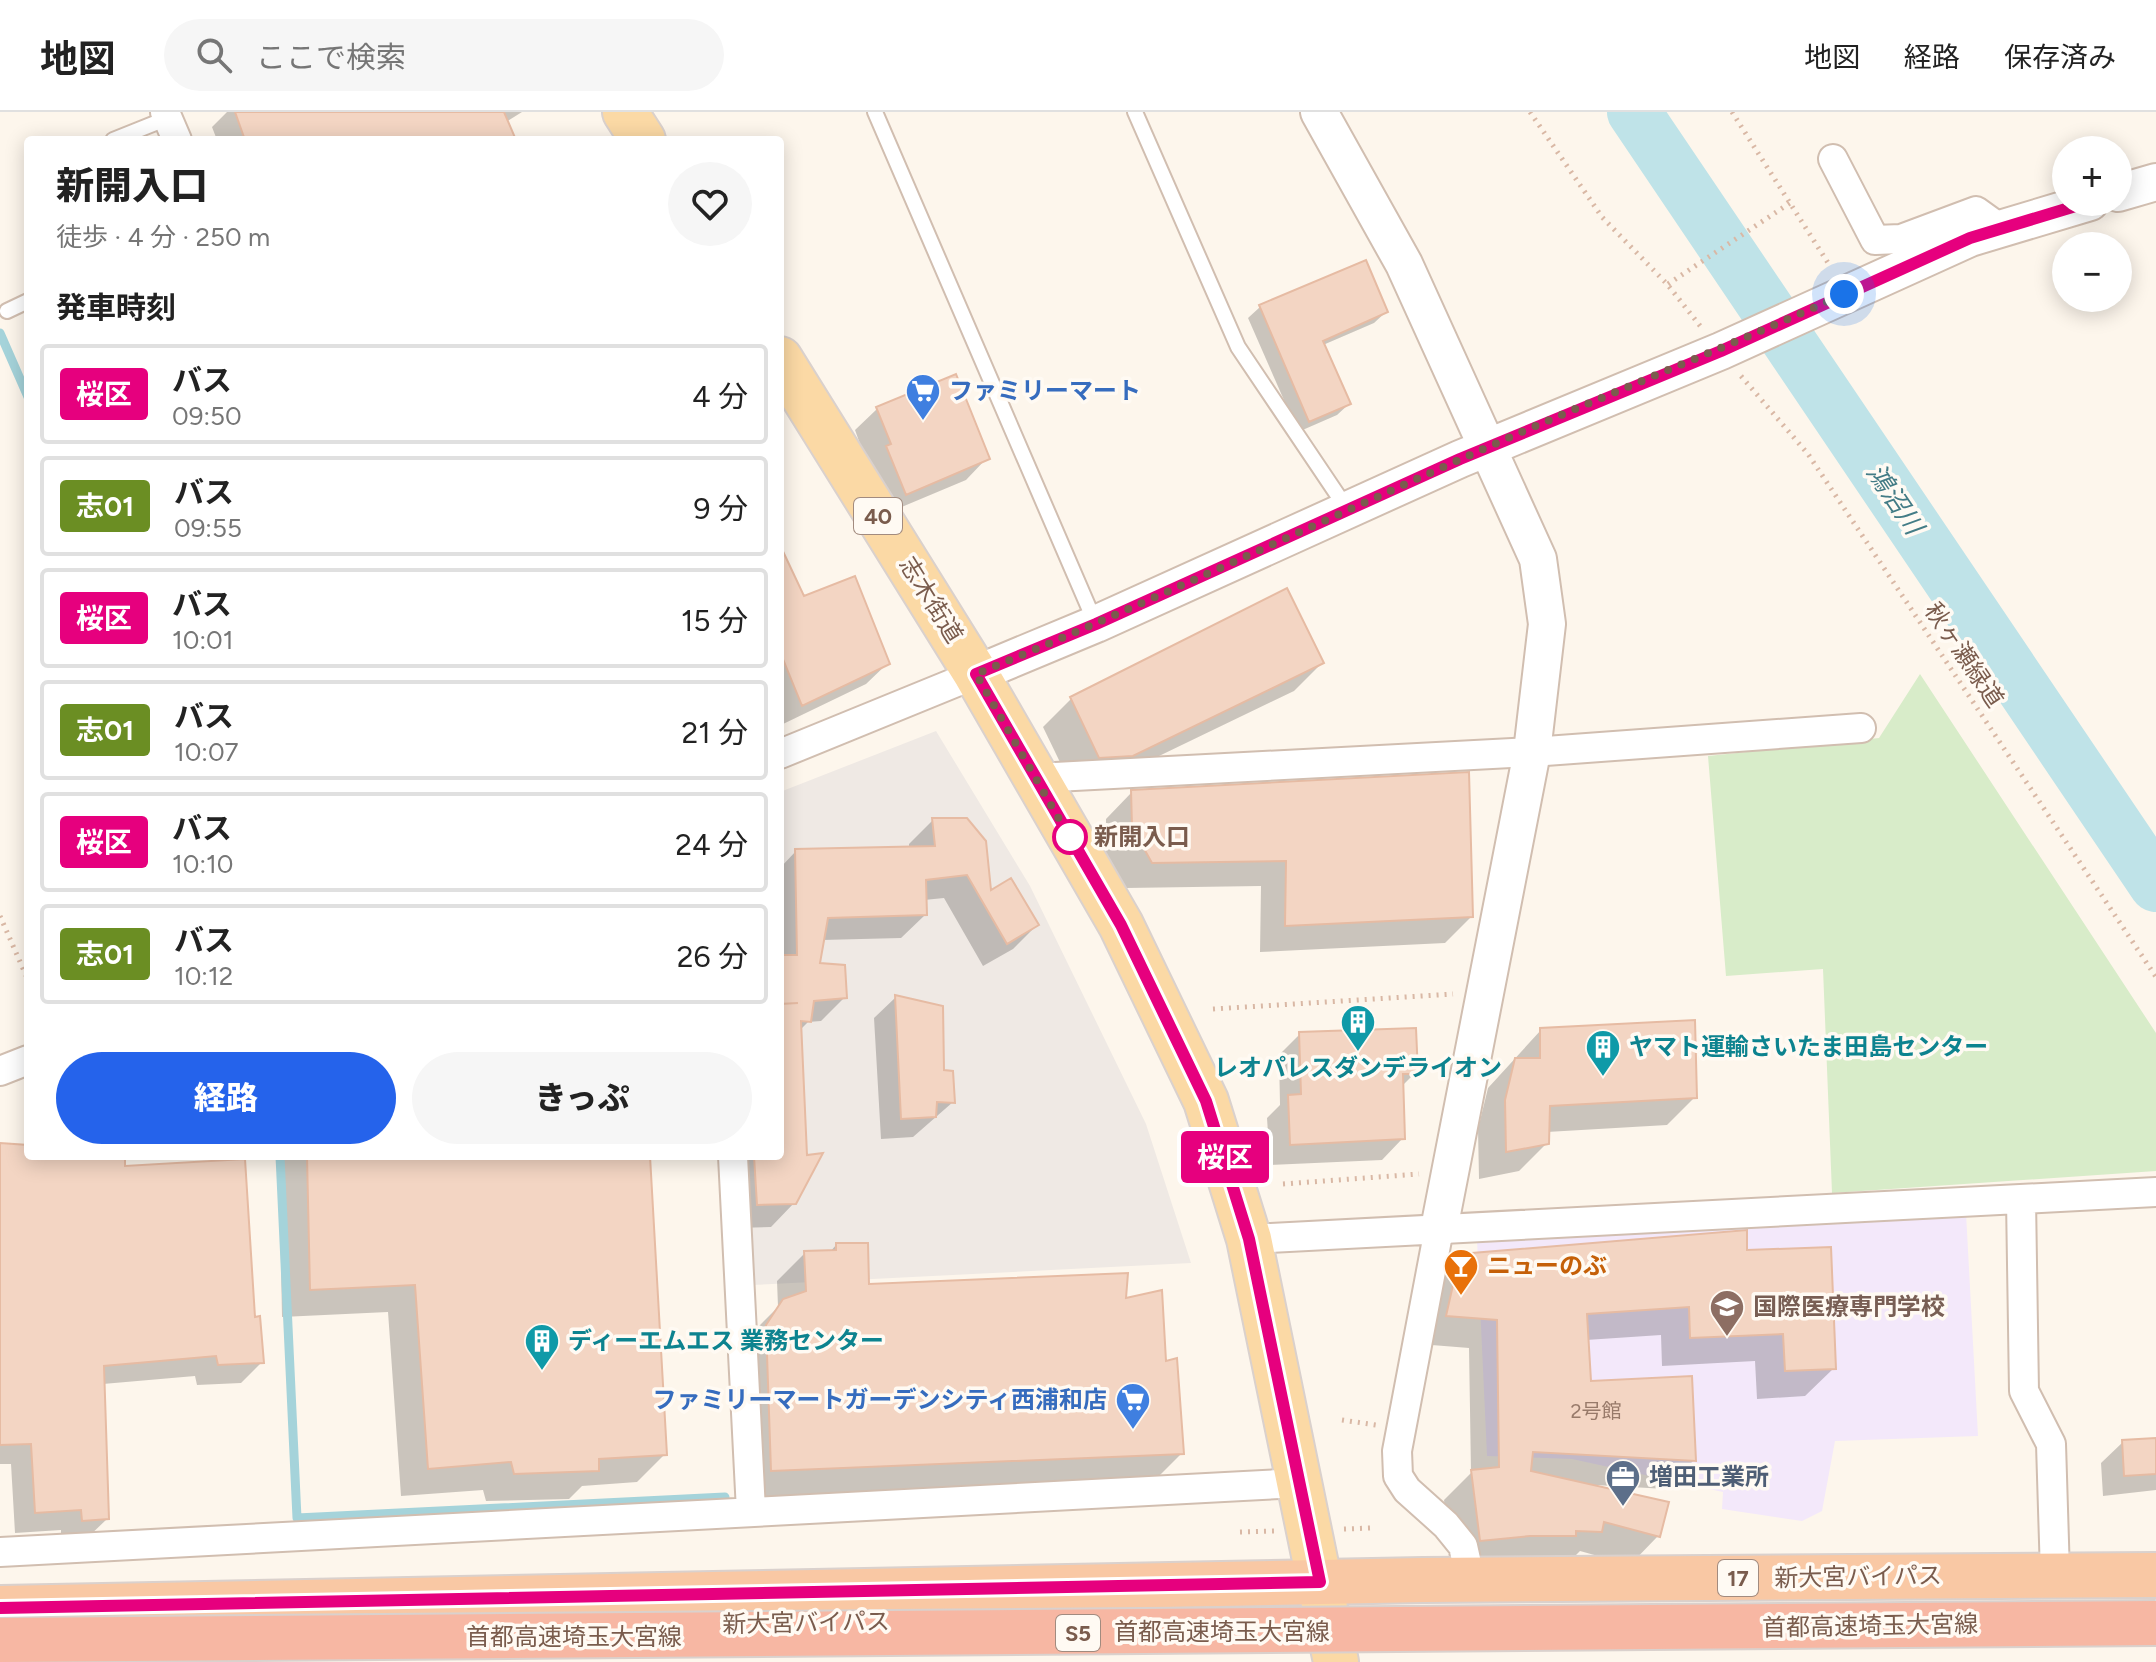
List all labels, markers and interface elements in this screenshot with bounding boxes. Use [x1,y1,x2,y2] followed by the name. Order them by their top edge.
[164,19,724,91] search box
[192,33,236,77] icon: search
[40,36,116,82] text: 地図
[256,39,406,76] text: ここで検索
[1804,40,1860,74] text: 地図
[1904,40,1960,74] text: 経路
[2004,40,2116,74] text: 保存済み
[2052,136,2132,312] map controls
[2052,136,2132,216] button: +
[668,162,752,246] button: heart
[56,163,208,209] text: 新開入口
[56,221,270,253] text: 徒歩 · 4 分 · 250 m
[2052,232,2132,312] button: −
[1824,274,1864,314] your location
[56,289,176,326] text: 発車時刻
[172,362,232,399] text: バス
[904,372,942,422] supermarket icon: ファミリーマート
[949,376,1141,405] place label: ファミリーマート
[76,377,132,411] text: 桜区
[692,378,748,415] text: 4 分
[172,400,242,432] text: 09:50
[1860,458,1932,543] water label: 鴻沼川
[174,474,234,511] text: バス
[76,489,134,523] text: 志01
[694,490,748,527] text: 9 分
[854,498,902,534] road number: 40
[174,512,242,544] text: 09:55
[894,551,969,648] street label: 志木街道
[172,586,232,623] text: バス
[1919,597,2010,713] street label: 秋ヶ瀬緑道
[76,601,132,635] text: 桜区
[681,602,748,639] text: 15 分
[172,624,233,656] text: 10:01
[174,698,234,735] text: バス
[76,713,134,747] text: 志01
[681,714,748,751] text: 21 分
[174,736,239,768] text: 10:07
[172,810,232,847] text: バス
[1053,820,1087,854] marker: 新開入口
[1094,822,1190,851] place label: 新開入口
[76,825,132,859] text: 桜区
[675,826,748,863] text: 24 分
[172,848,233,880] text: 10:10
[174,922,234,959] text: バス
[76,937,134,971] text: 志01
[677,938,748,975] text: 26 分
[174,960,233,992] text: 10:12
[1339,1003,1377,1053] building icon: レオパレスダンデライオン
[1584,1028,1622,1078] building icon: ヤマト運輸さいたま田島センター
[1629,1032,1988,1061] place label: ヤマト運輸さいたま田島センター
[56,1052,396,1144] button: 経路
[412,1052,752,1144] button: きっぷ
[1214,1053,1502,1082] place label: レオパレスダンデライオン
[1189,1131,1261,1183] line badge: 桜区
[1197,1140,1253,1174] text: 桜区
[1442,1247,1480,1297] bar icon: ニューのぶ
[1487,1251,1607,1280] place label: ニューのぶ
[1708,1288,1746,1338] school or university icon: 国際医療専門学校
[1753,1292,1945,1321] place label: 国際医療専門学校
[523,1322,561,1372] building icon: ディーエムエス 業務センター
[568,1326,884,1355] place label: ディーエムエス 業務センター
[1114,1381,1152,1431] supermarket icon: ファミリーマートガーデンシティ西浦和店
[652,1385,1107,1414] place label: ファミリーマートガーデンシティ西浦和店
[1570,1399,1622,1423] house number: 2号館
[1604,1458,1642,1508] office icon: 増田工業所
[1649,1462,1769,1491] place label: 増田工業所
[1718,1560,1758,1596] road number: 17
[1774,1561,1942,1592] street label: 新大宮バイパス
[722,1607,890,1638] street label: 新大宮バイパス
[1762,1609,1978,1642] street label: 首都高速埼玉大宮線
[1056,1615,1100,1651] road number: S5
[1114,1617,1330,1646] street label: 首都高速埼玉大宮線
[466,1622,682,1651] street label: 首都高速埼玉大宮線

